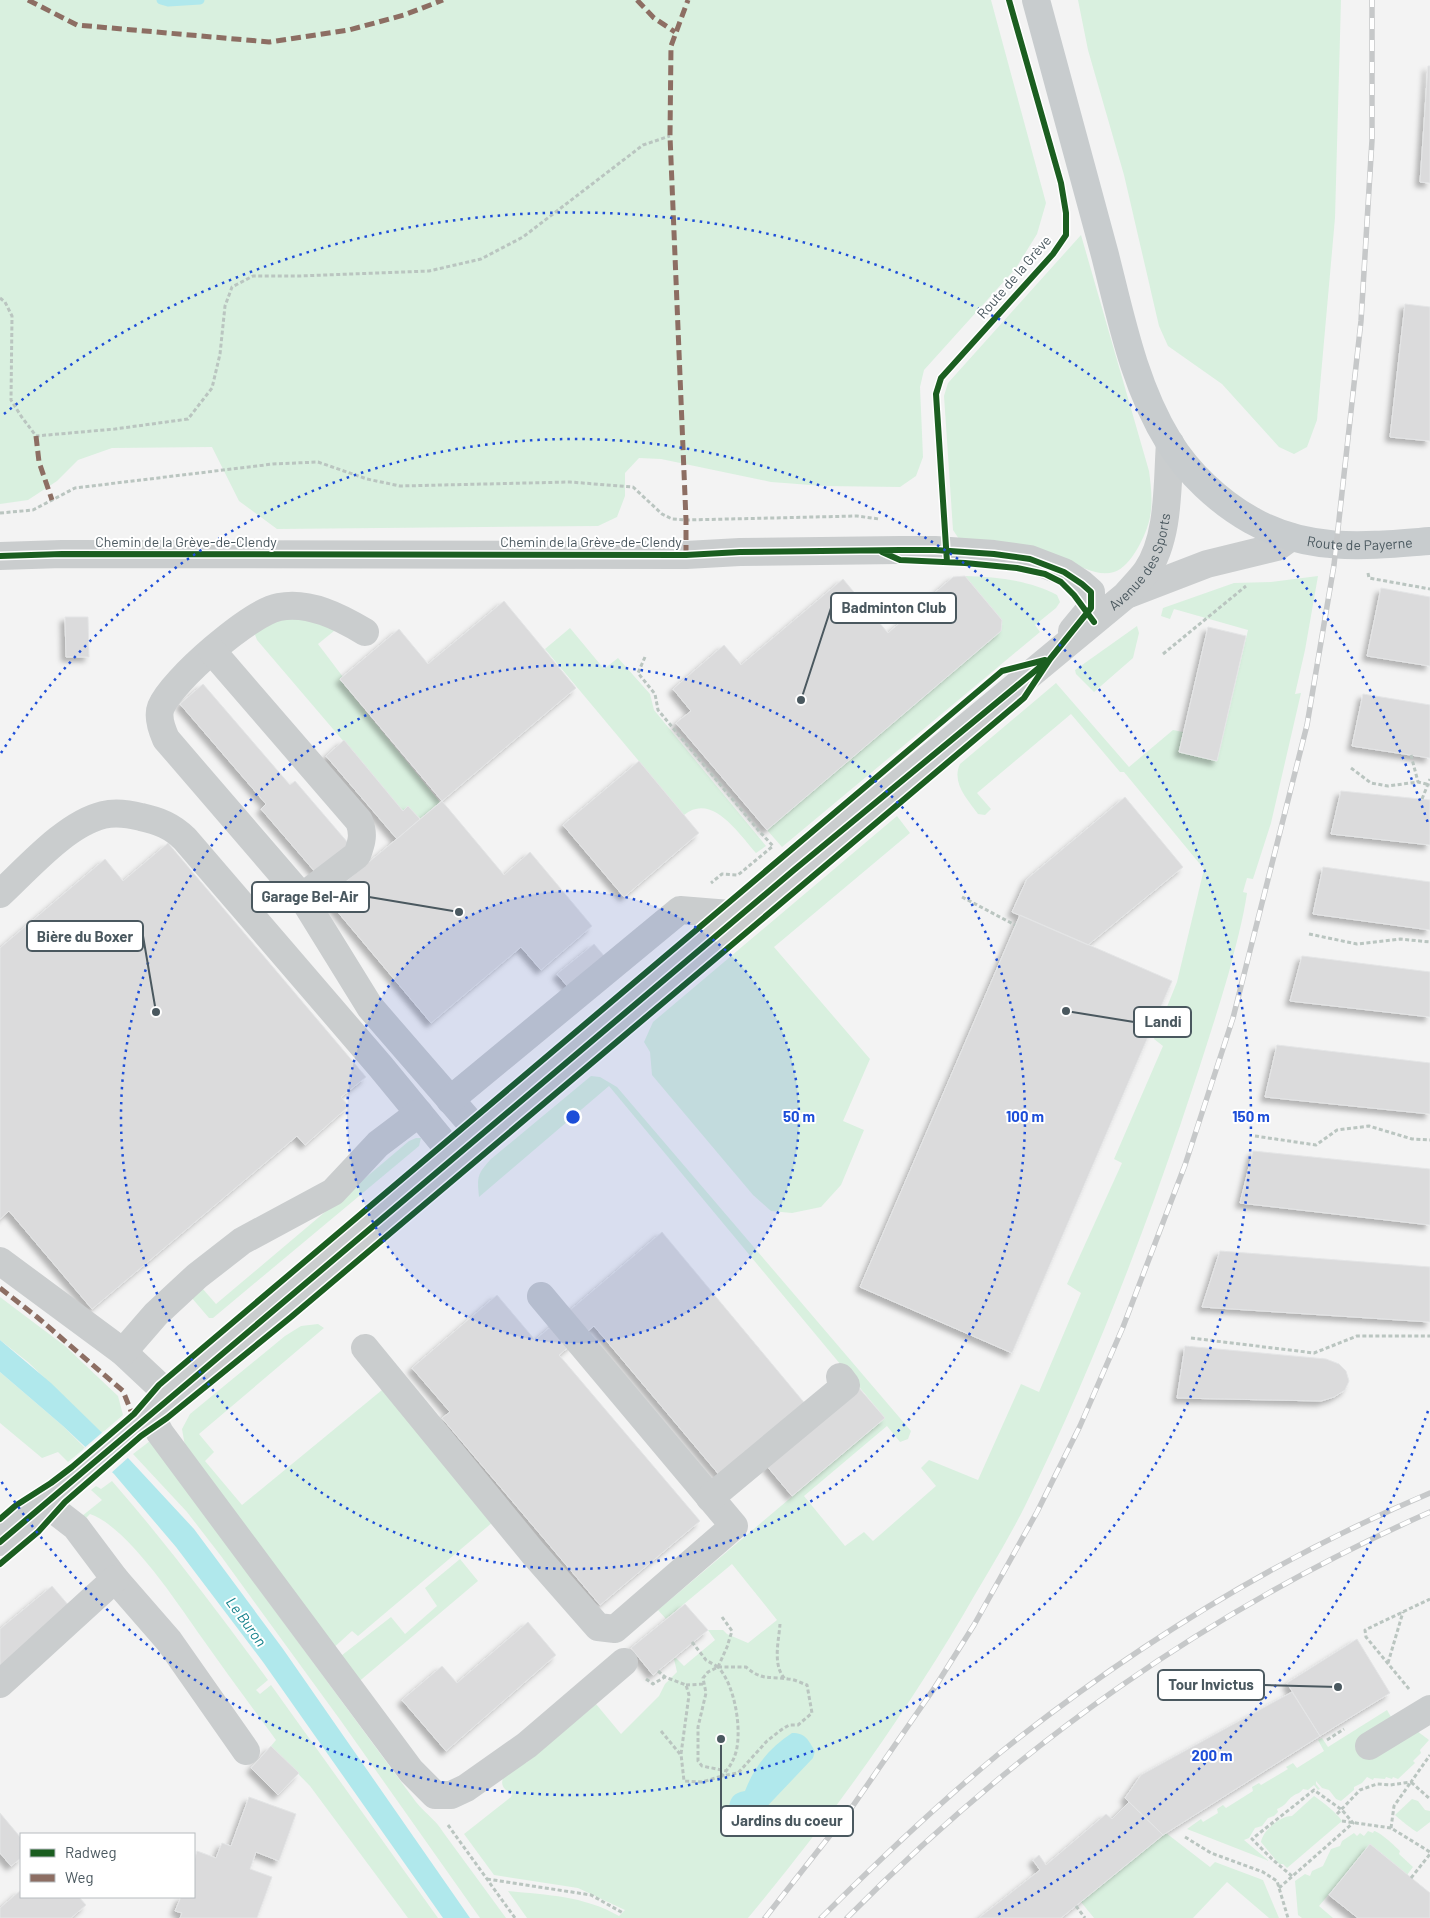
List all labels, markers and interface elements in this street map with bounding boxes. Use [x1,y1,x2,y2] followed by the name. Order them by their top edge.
[973,232,1054,322] street label: Route de la Grève
[1105,512,1173,614] street label: Avenue des Sports
[1306,532,1413,553] street label: Route de Payerne
[95,533,277,550] street label: Chemin de la Grève-de-Clendy
[500,533,682,550] street label: Chemin de la Grève-de-Clendy
[831,593,956,623] callout: Badminton Club
[842,598,946,616] text: Badminton Club
[252,882,369,912] callout: Garage Bel-Air
[261,887,359,905] text: Garage Bel-Air
[27,921,143,951] callout: Bière du Boxer
[37,927,133,945] text: Bière du Boxer
[1134,1007,1191,1037] callout: Landi
[1145,1012,1182,1030] text: Landi
[783,1107,815,1125] text: 50 m
[1006,1107,1044,1125] text: 100 m
[1232,1107,1270,1125] text: 150 m
[564,1108,582,1126] centre of rings
[223,1593,271,1650] water label: Le Buron
[1158,1670,1264,1700] callout: Tour Invictus
[1168,1675,1254,1693] text: Tour Invictus
[1191,1746,1233,1764] text: 200 m
[721,1806,853,1836] callout: Jardins du coeur
[731,1811,843,1829] text: Jardins du coeur
[20,1833,195,1898] legend
[65,1843,117,1861] text: Radweg
[65,1868,93,1886] text: Weg

